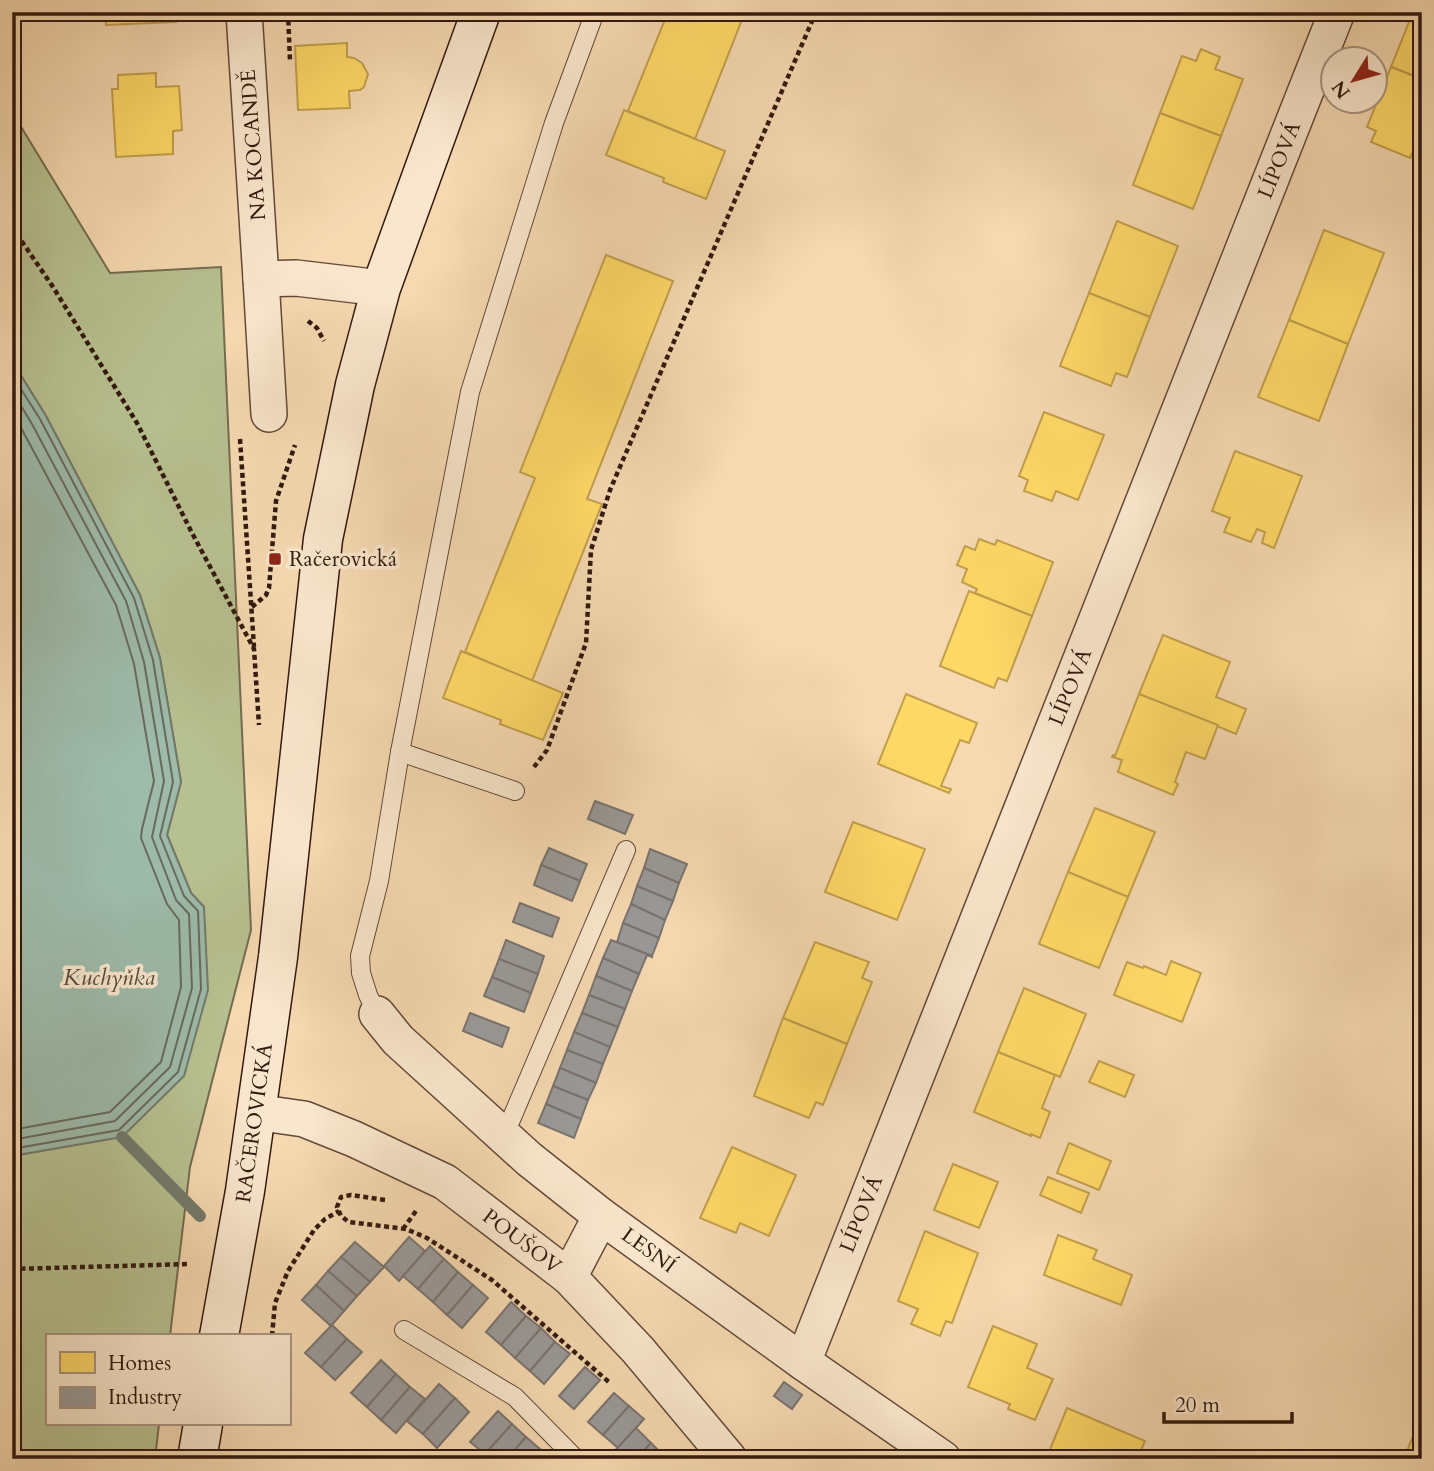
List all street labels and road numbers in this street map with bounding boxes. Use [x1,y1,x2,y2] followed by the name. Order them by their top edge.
[233,69,273,221] street label: NA KOCANDĚ
[1251,117,1308,203] street label: LÍPOVÁ
[1042,644,1099,730] street label: LÍPOVÁ
[228,1041,280,1205] street label: RAČEROVICKÁ
[833,1171,890,1257] street label: LÍPOVÁ
[476,1201,568,1281] street label: POUŠOV
[615,1221,682,1280] street label: LESNÍ

